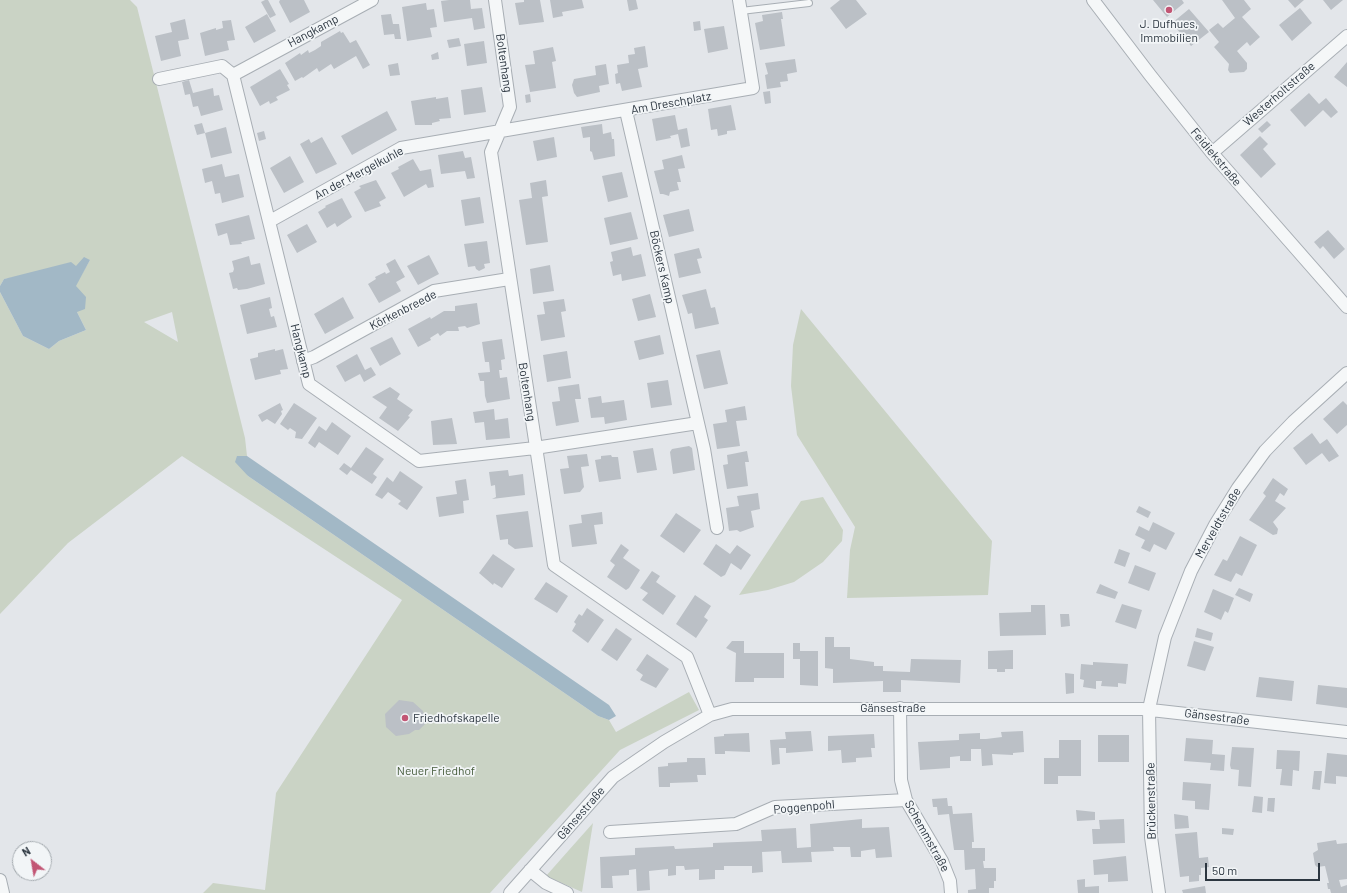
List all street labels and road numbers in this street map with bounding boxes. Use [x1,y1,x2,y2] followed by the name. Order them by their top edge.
[285,12,341,50] street label: Hangkamp
[493,33,515,93] street label: Boltenhang
[1240,59,1318,129] street label: Westerholtstraße
[630,89,712,117] street label: Am Dreschplatz
[1188,125,1244,189] street label: Feidiekstraße
[312,143,406,203] street label: An der Mergelkuhle
[647,229,677,305] street label: Böckers Kamp
[367,287,439,333] street label: Körkenbreede
[287,322,315,380] street label: Hangkamp
[515,362,539,422] street label: Boltenhang
[1192,485,1244,561] street label: Merveldtstraße
[860,701,926,715] street label: Gänsestraße
[1184,706,1250,728] street label: Gänsestraße
[1143,762,1159,840] street label: Brückenstraße
[554,784,608,842] street label: Gänsestraße
[773,797,835,817] street label: Poggenpohl
[901,798,953,874] street label: Schemmstraße

